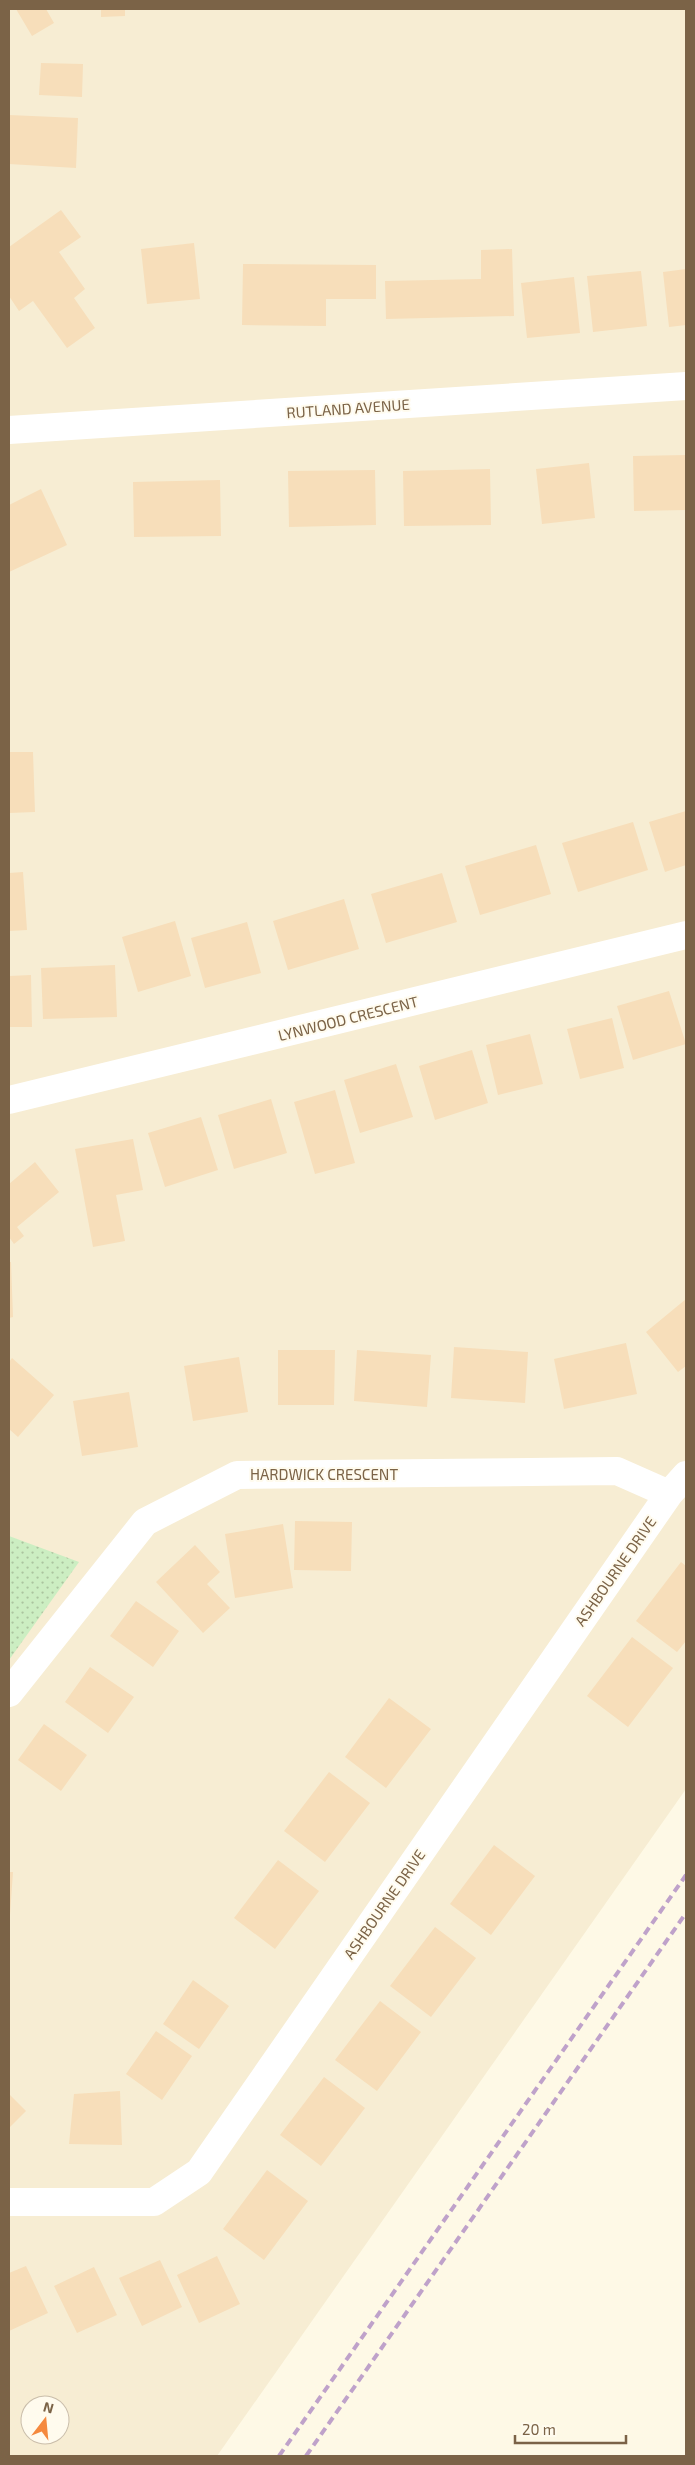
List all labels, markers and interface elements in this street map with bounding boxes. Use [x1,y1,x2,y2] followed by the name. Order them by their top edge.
[286,395,410,421] street label: RUTLAND AVENUE
[276,992,420,1044] street label: LYNWOOD CRESCENT
[250,1465,398,1483] street label: HARDWICK CRESCENT
[571,1513,659,1629] street label: ASHBOURNE DRIVE
[340,1846,428,1962] street label: ASHBOURNE DRIVE
[20,2395,70,2445] north arrow
[42,2397,56,2417] text: N
[515,2412,626,2444] scale bar
[522,2420,556,2438] text: 20 m

